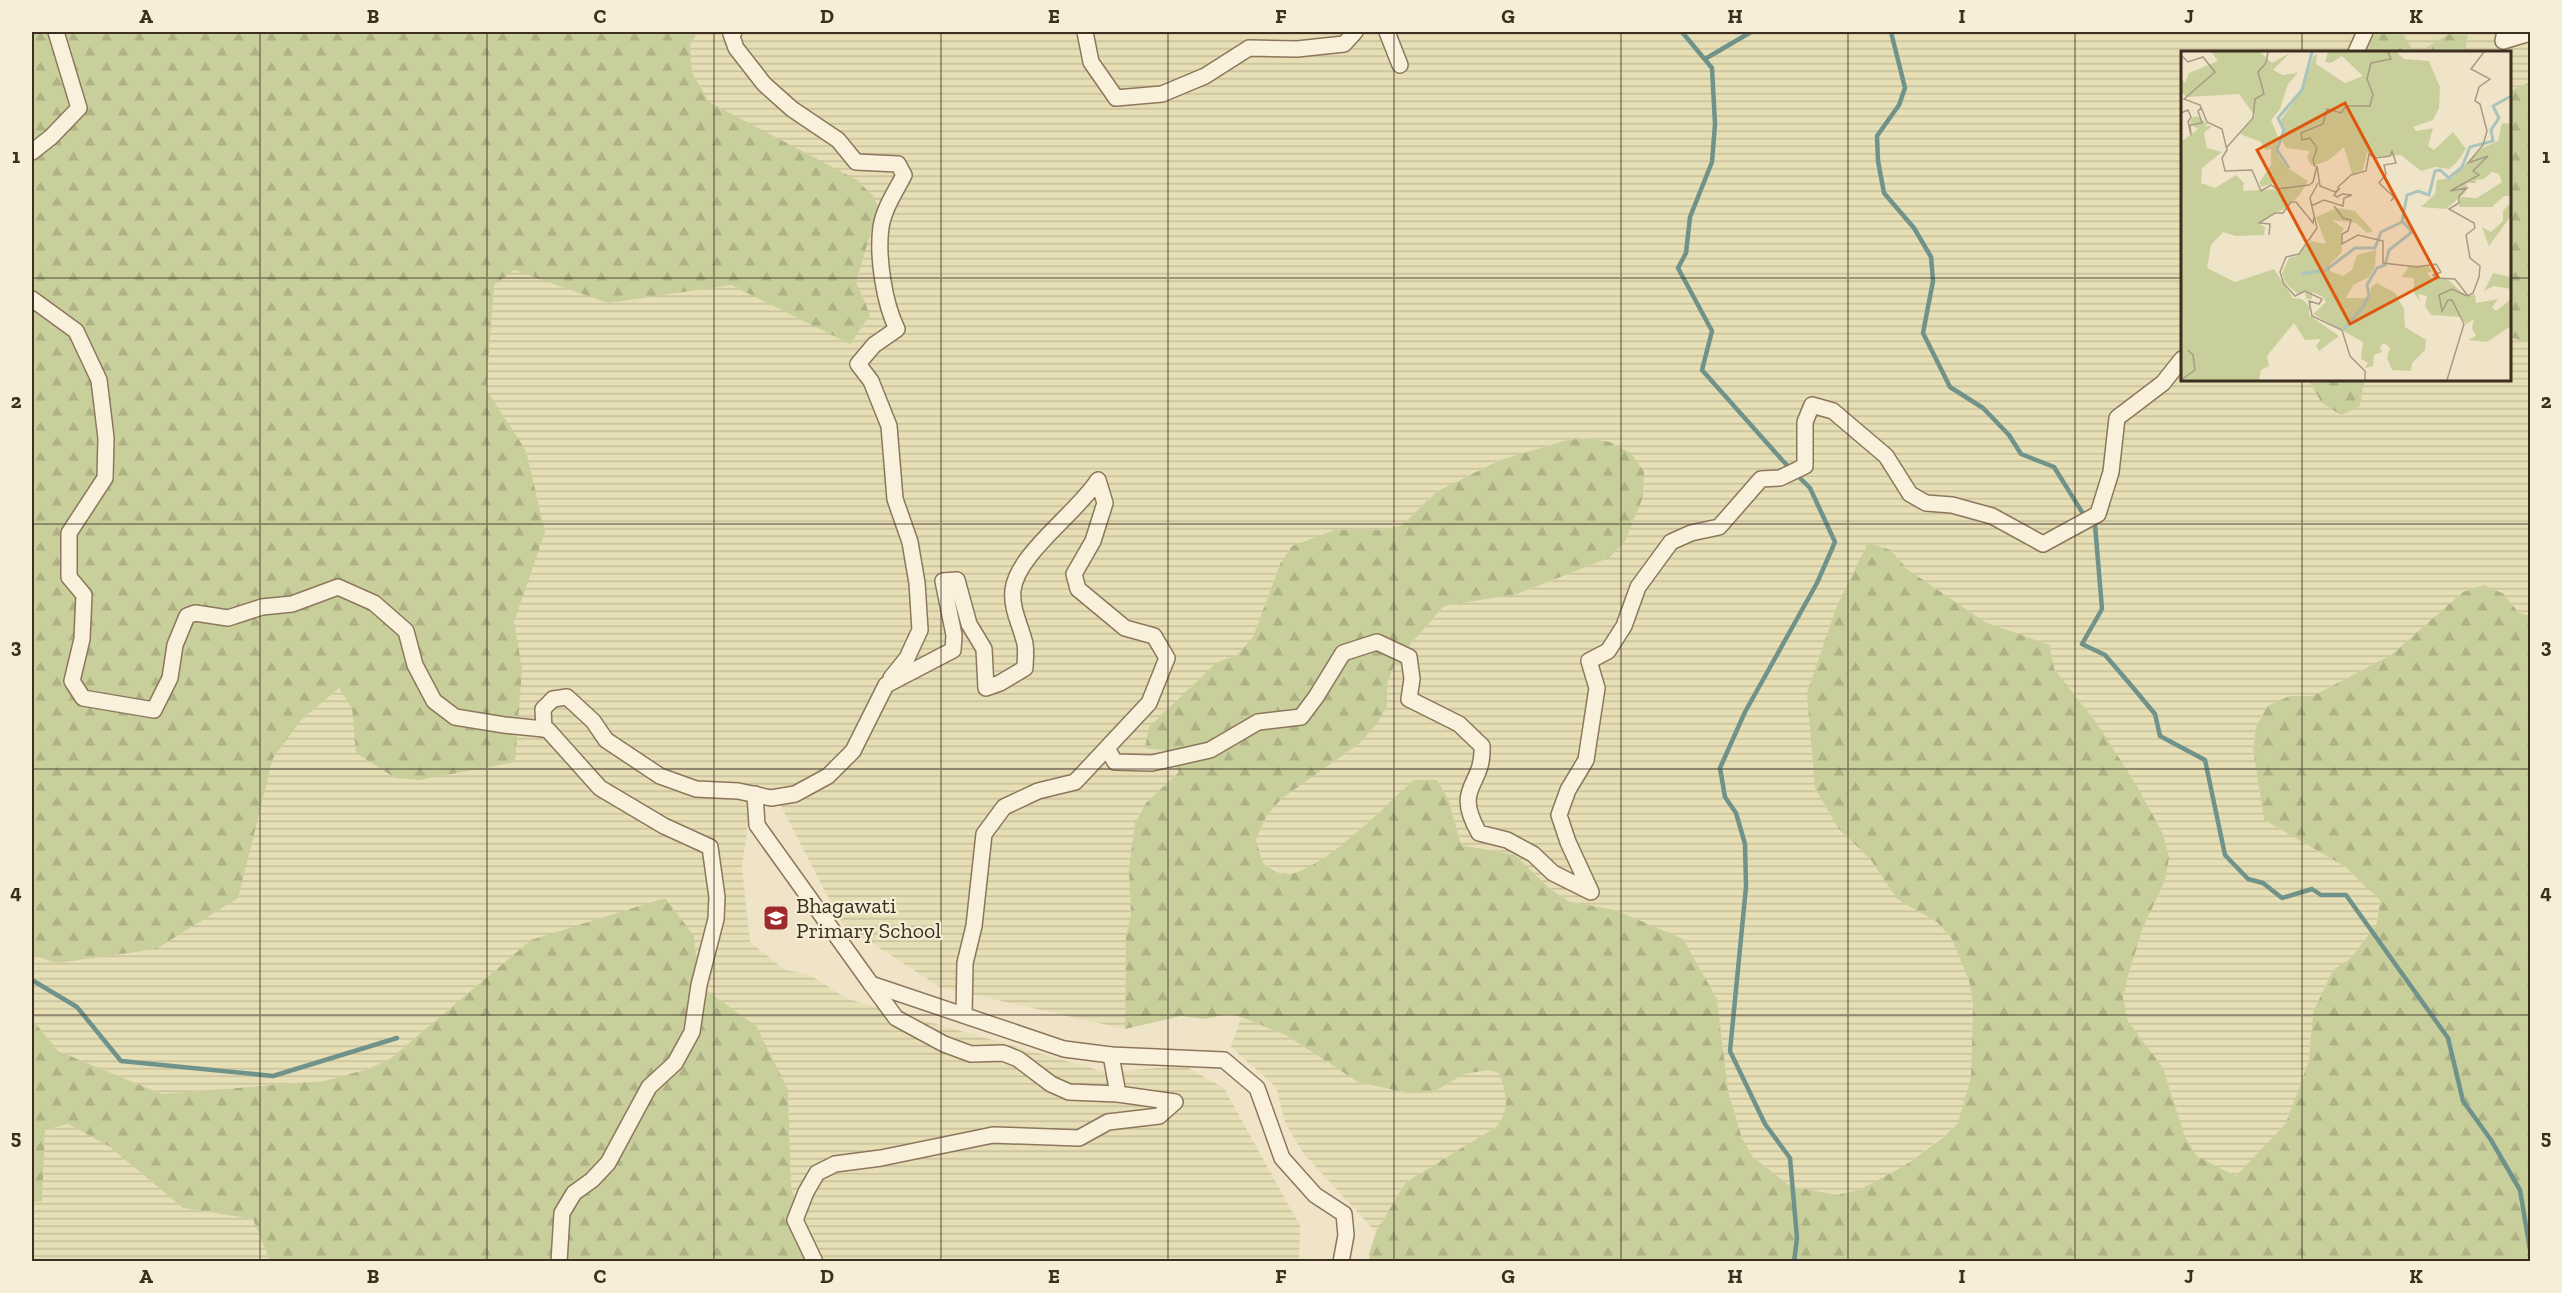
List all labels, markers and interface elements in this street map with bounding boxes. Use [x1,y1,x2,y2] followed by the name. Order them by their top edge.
[139,4,153,28] text: A
[367,4,379,28] text: B
[594,4,607,28] text: C
[820,4,834,28] text: D
[1048,4,1060,28] text: E
[1275,4,1287,28] text: F
[1501,4,1515,28] text: G
[1727,4,1743,28] text: H
[1958,4,1966,28] text: I
[2184,4,2194,28] text: J
[2409,4,2423,28] text: K
[2181,51,2511,381] inset map
[12,144,20,168] text: 1
[2542,144,2550,168] text: 1
[11,389,22,413] text: 2
[2541,389,2552,413] text: 2
[11,634,22,658] text: 3
[2541,634,2552,658] text: 3
[10,880,22,904] text: 4
[2540,880,2552,904] text: 4
[796,892,941,944] place label: Bhagawati Primary School
[761,903,791,933] school or university icon: Bhagawati Primary School
[11,1125,21,1149] text: 5
[2541,1125,2551,1149] text: 5
[139,1264,153,1288] text: A
[367,1264,379,1288] text: B
[594,1264,607,1288] text: C
[820,1264,834,1288] text: D
[1048,1264,1060,1288] text: E
[1275,1264,1287,1288] text: F
[1501,1264,1515,1288] text: G
[1727,1264,1743,1288] text: H
[1958,1264,1966,1288] text: I
[2184,1264,2194,1288] text: J
[2409,1264,2423,1288] text: K

